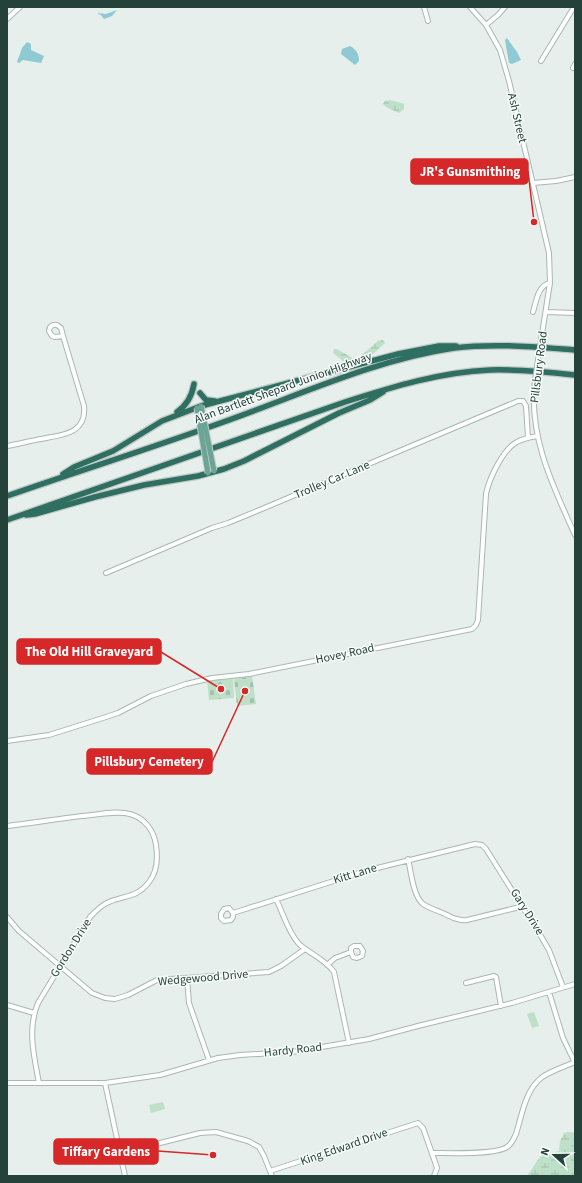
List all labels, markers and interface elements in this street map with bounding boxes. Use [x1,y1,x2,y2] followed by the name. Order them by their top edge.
[503,91,531,145] street label: Ash Street
[411,159,528,184] callout: JR's Gunsmithing
[420,163,520,181] text: JR's Gunsmithing
[526,330,552,404] street label: Pillsbury Road
[192,348,375,428] street label: Alan Bartlett Shepard Junior Highway
[292,456,372,504] street label: Trolley Car Lane
[17,639,161,664] callout: The Old Hill Graveyard
[314,639,376,669] street label: Hovey Road
[25,643,153,661] text: The Old Hill Graveyard
[87,749,212,774] callout: Pillsbury Cemetery
[94,753,204,771] text: Pillsbury Cemetery
[331,859,379,889] street label: Kitt Lane
[506,885,548,939] street label: Gary Drive
[46,915,96,981] street label: Gordon Drive
[157,966,249,990] street label: Wedgewood Drive
[263,1038,323,1062] street label: Hardy Road
[298,1124,390,1170] street label: King Edward Drive
[534,1135,574,1175] north arrow
[54,1139,158,1164] callout: Tiffary Gardens
[62,1143,150,1161] text: Tiffary Gardens
[537,1145,553,1158] text: N

